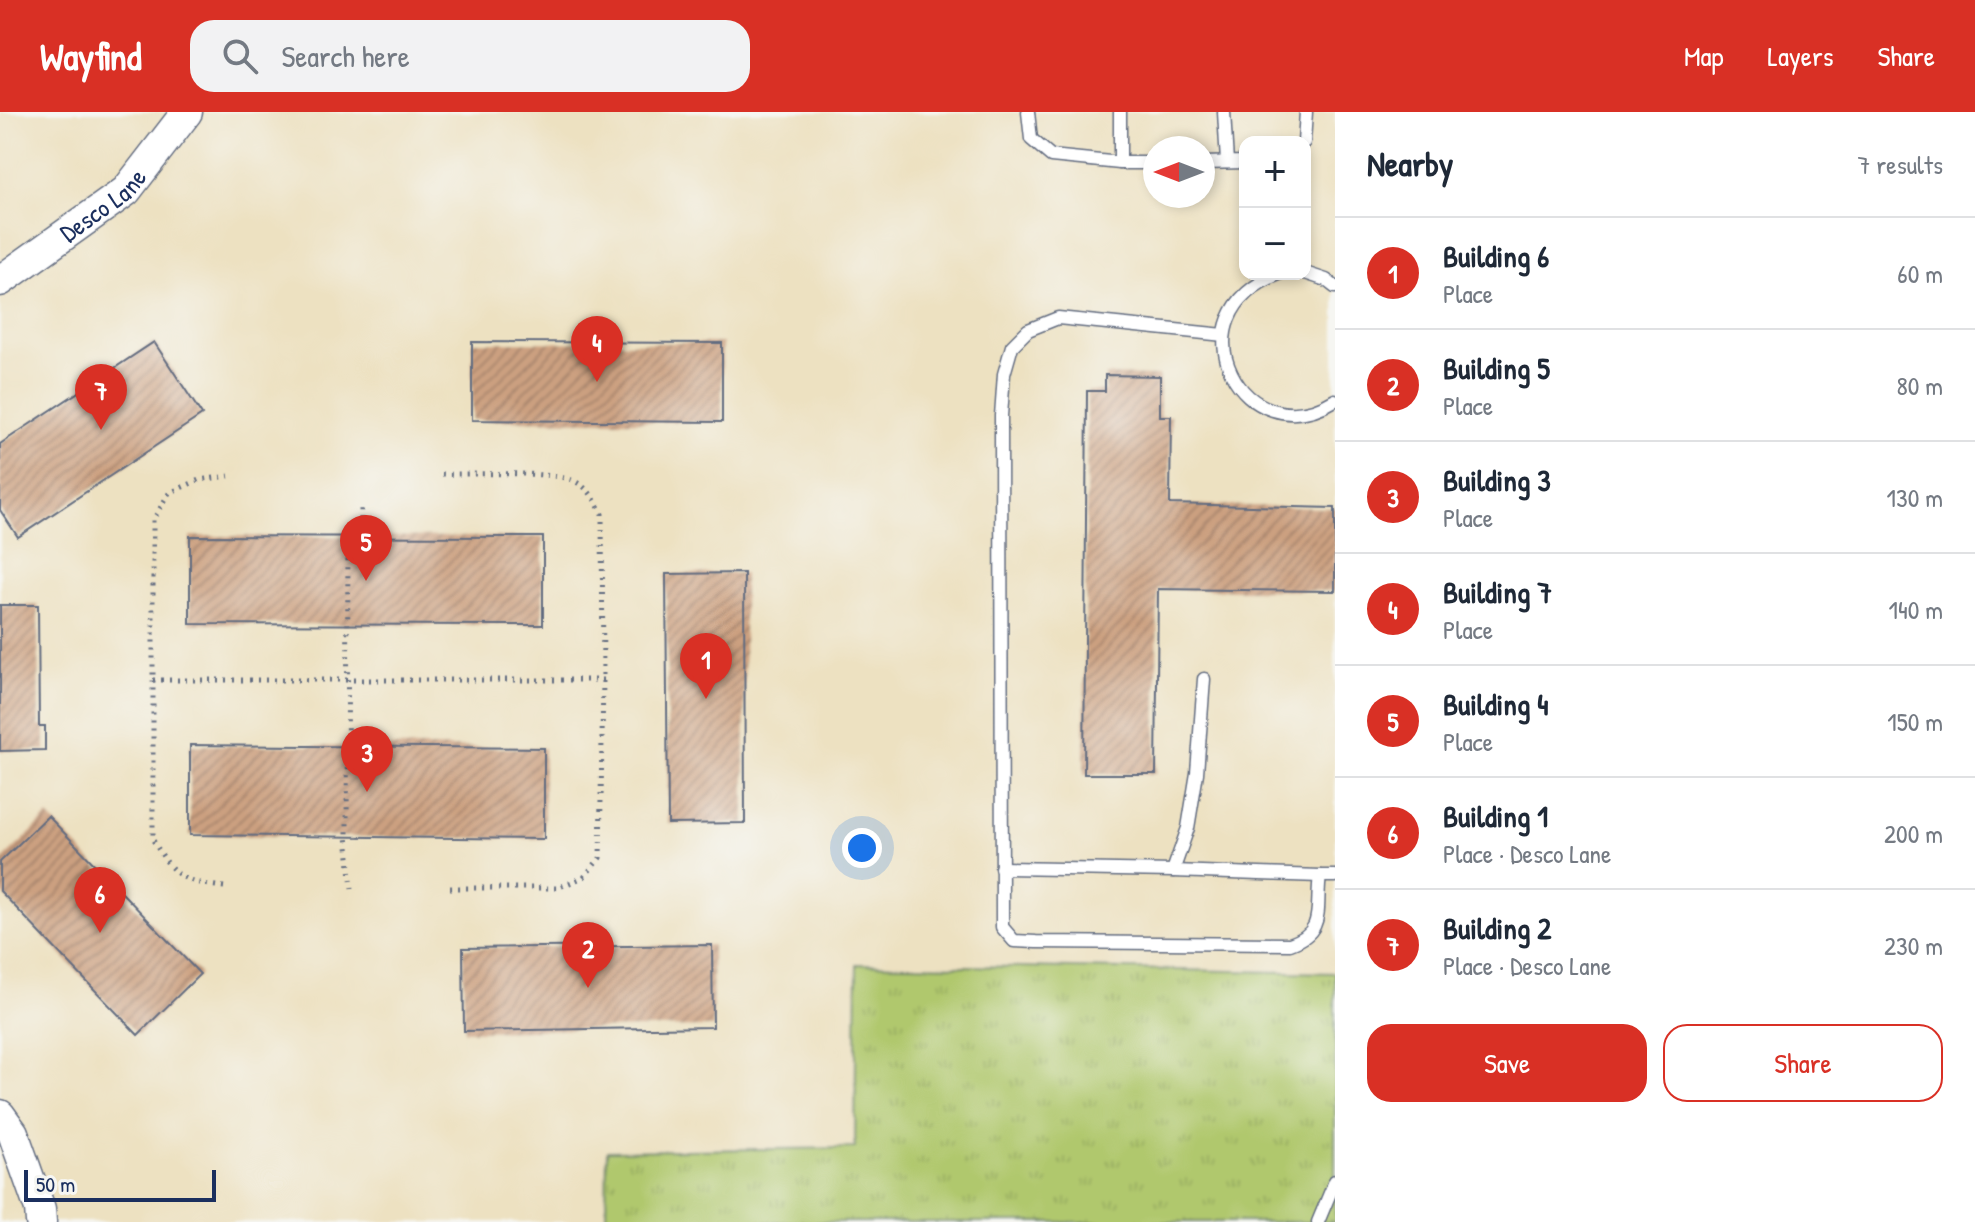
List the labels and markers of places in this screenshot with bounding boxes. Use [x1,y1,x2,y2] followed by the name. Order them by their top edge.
[571,316,623,382] pin: 4
[75,364,127,430] pin: 7
[340,515,392,581] pin: 5
[680,633,732,699] pin: 1
[341,726,393,792] pin: 3
[74,867,126,933] pin: 6
[562,922,614,988] pin: 2

